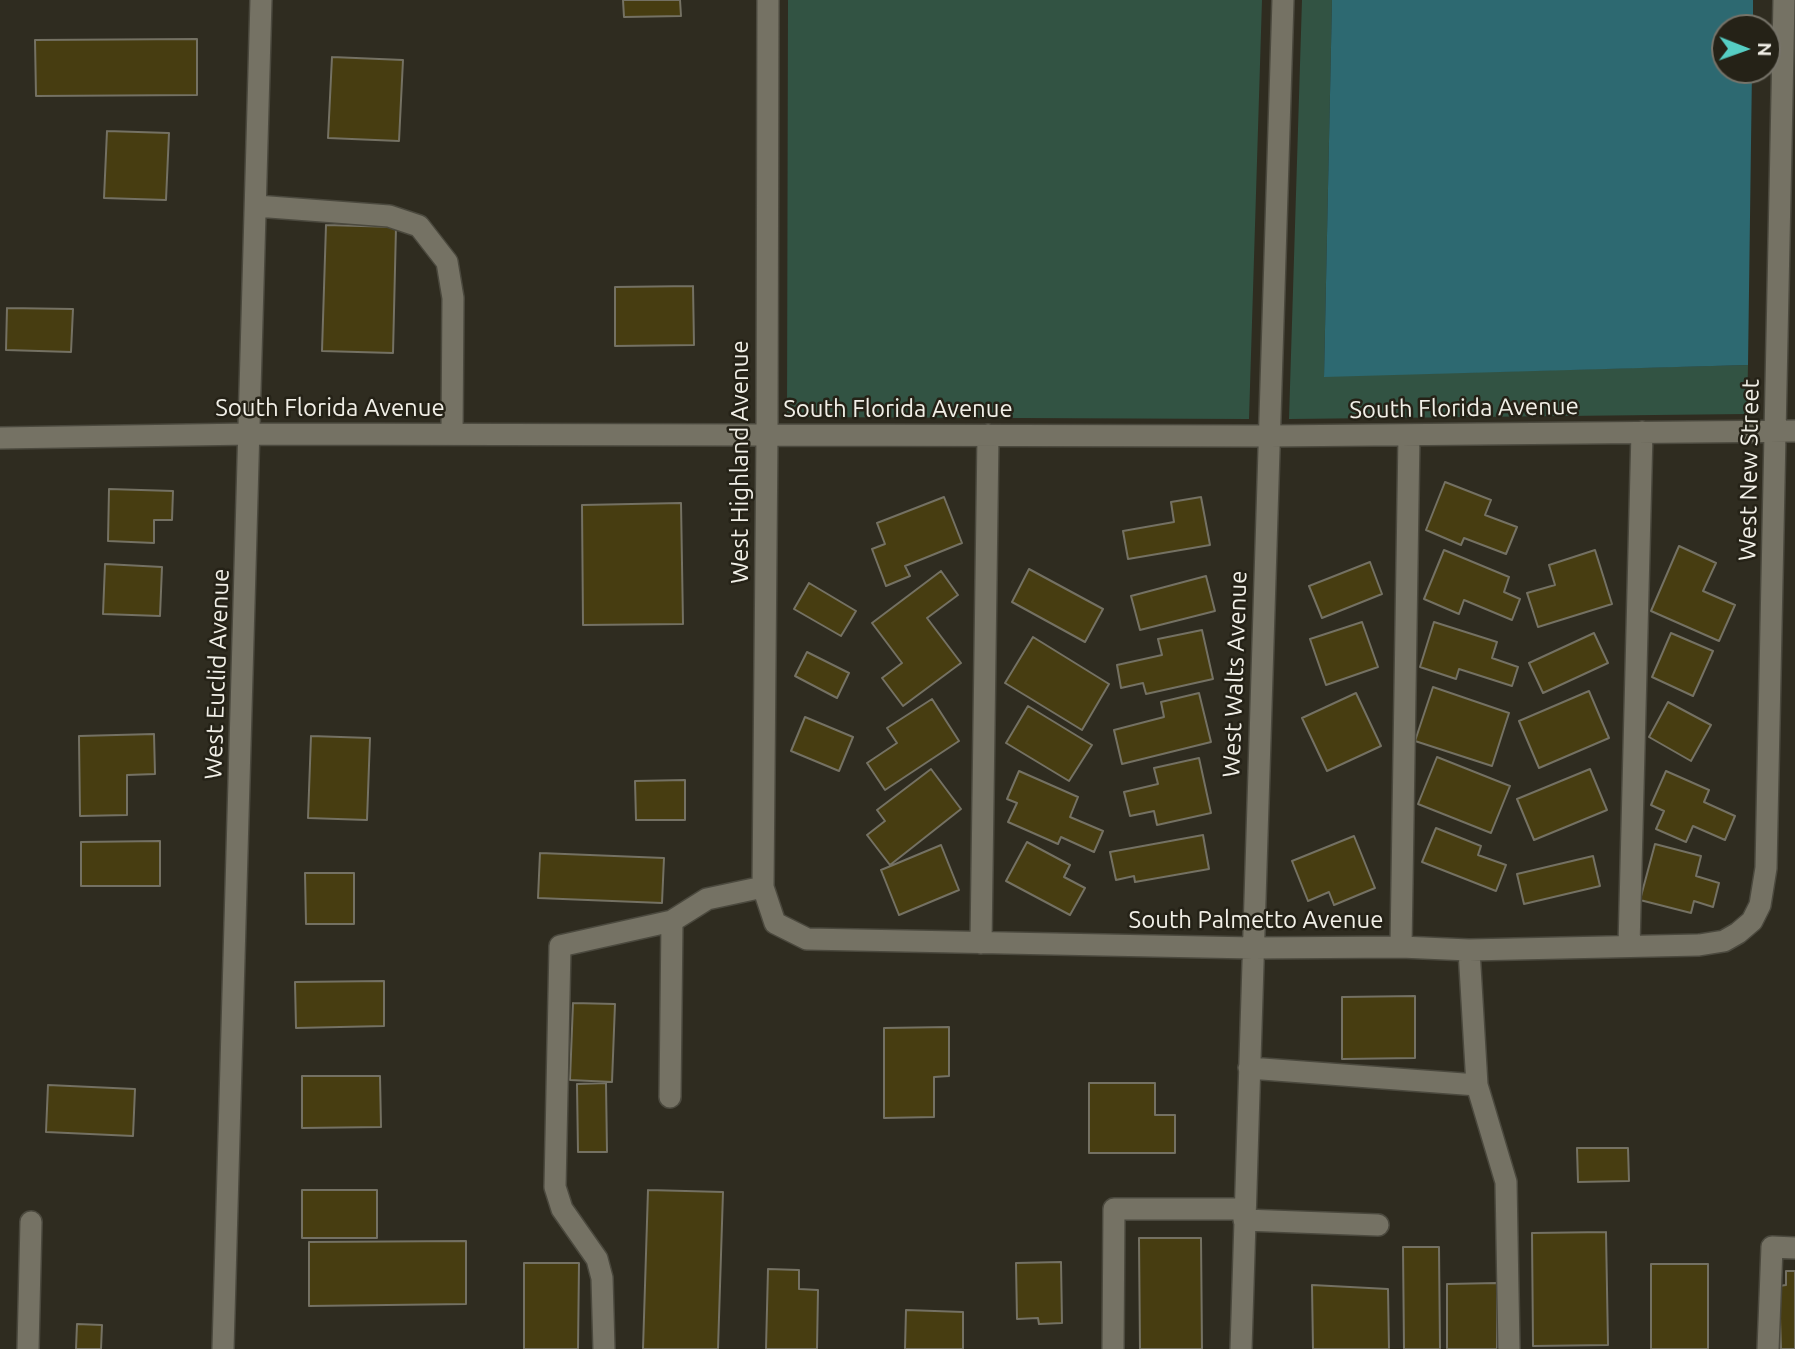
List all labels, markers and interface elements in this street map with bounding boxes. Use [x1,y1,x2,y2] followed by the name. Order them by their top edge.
[1711,14,1781,84] north arrow
[1754,42,1776,57] text: N
[726,340,754,584] street label: West Highland Avenue
[1733,379,1765,561] street label: West New Street
[1349,392,1579,424] street label: South Florida Avenue
[215,394,445,422] street label: South Florida Avenue
[783,395,1013,423] street label: South Florida Avenue
[199,568,235,780] street label: West Euclid Avenue
[1217,570,1253,778] street label: West Walts Avenue
[1129,906,1383,934] street label: South Palmetto Avenue

